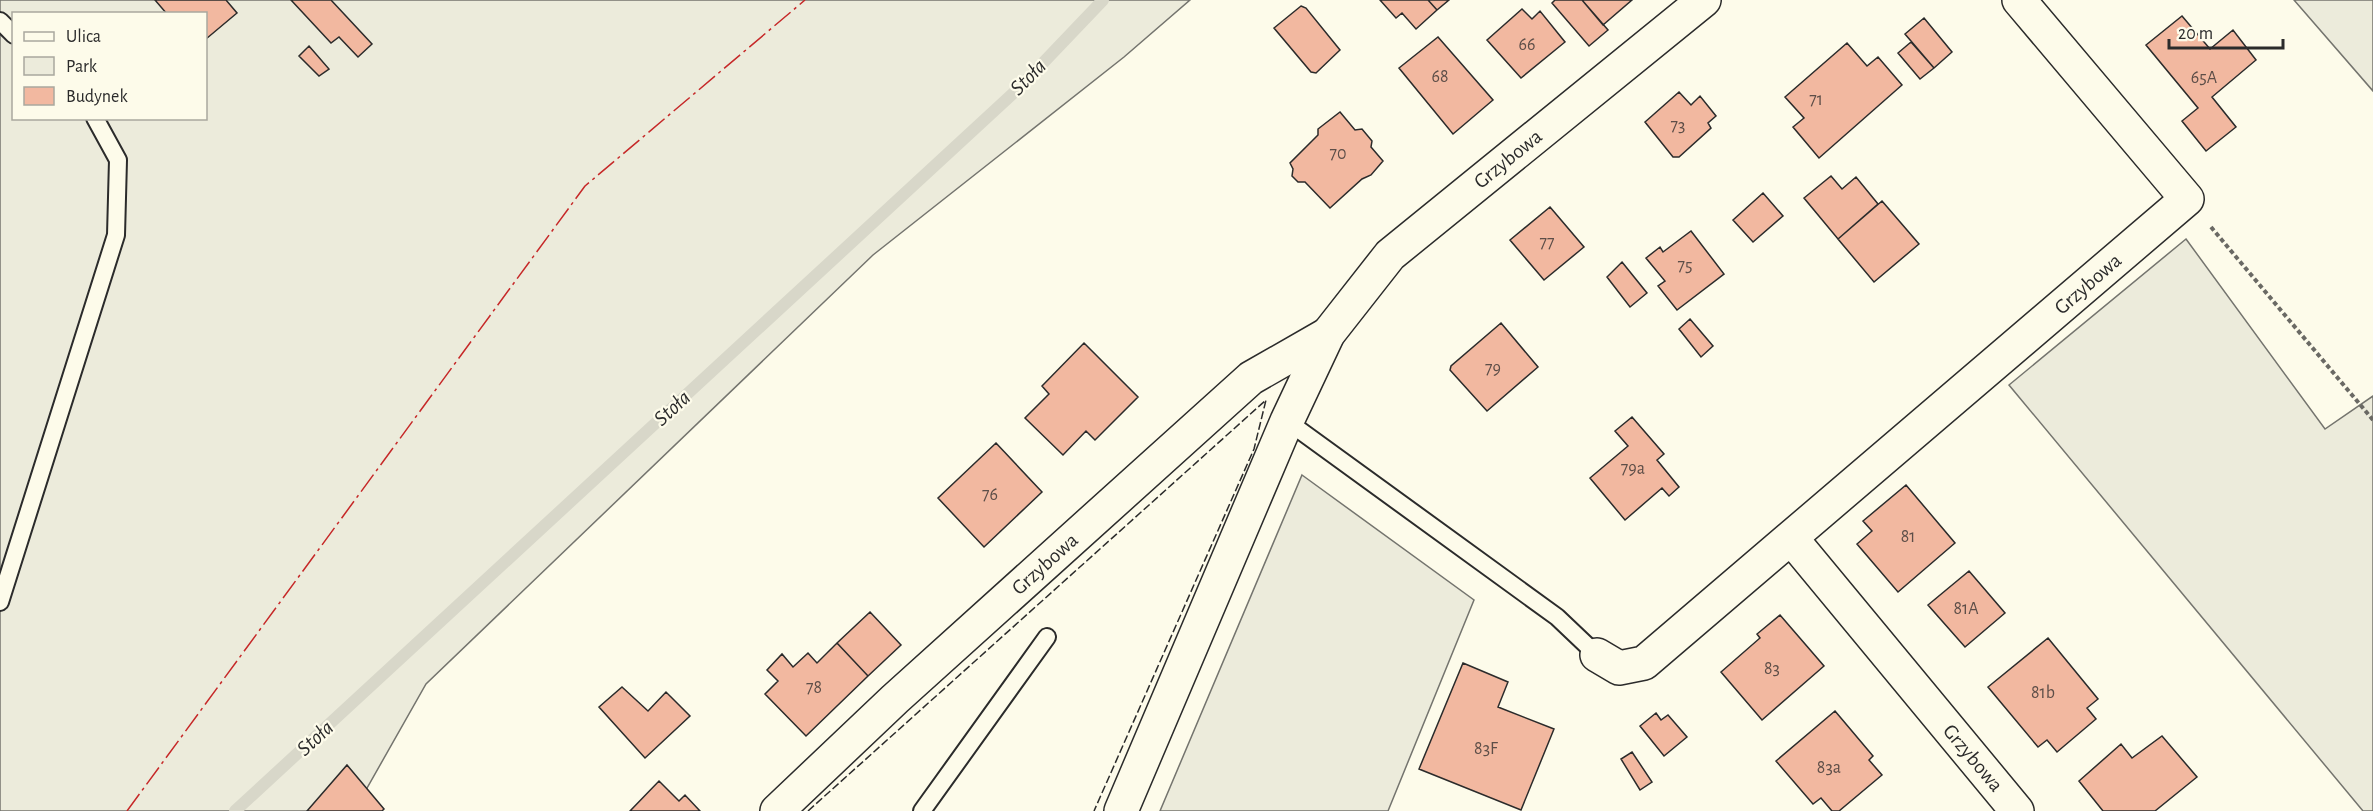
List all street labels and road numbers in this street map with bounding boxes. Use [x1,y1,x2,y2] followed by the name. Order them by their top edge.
[1470,125,1546,193] street label: Grzybowa
[2051,249,2126,318] street label: Grzybowa
[1008,529,1082,599] street label: Grzybowa
[1939,720,2007,796] street label: Grzybowa

